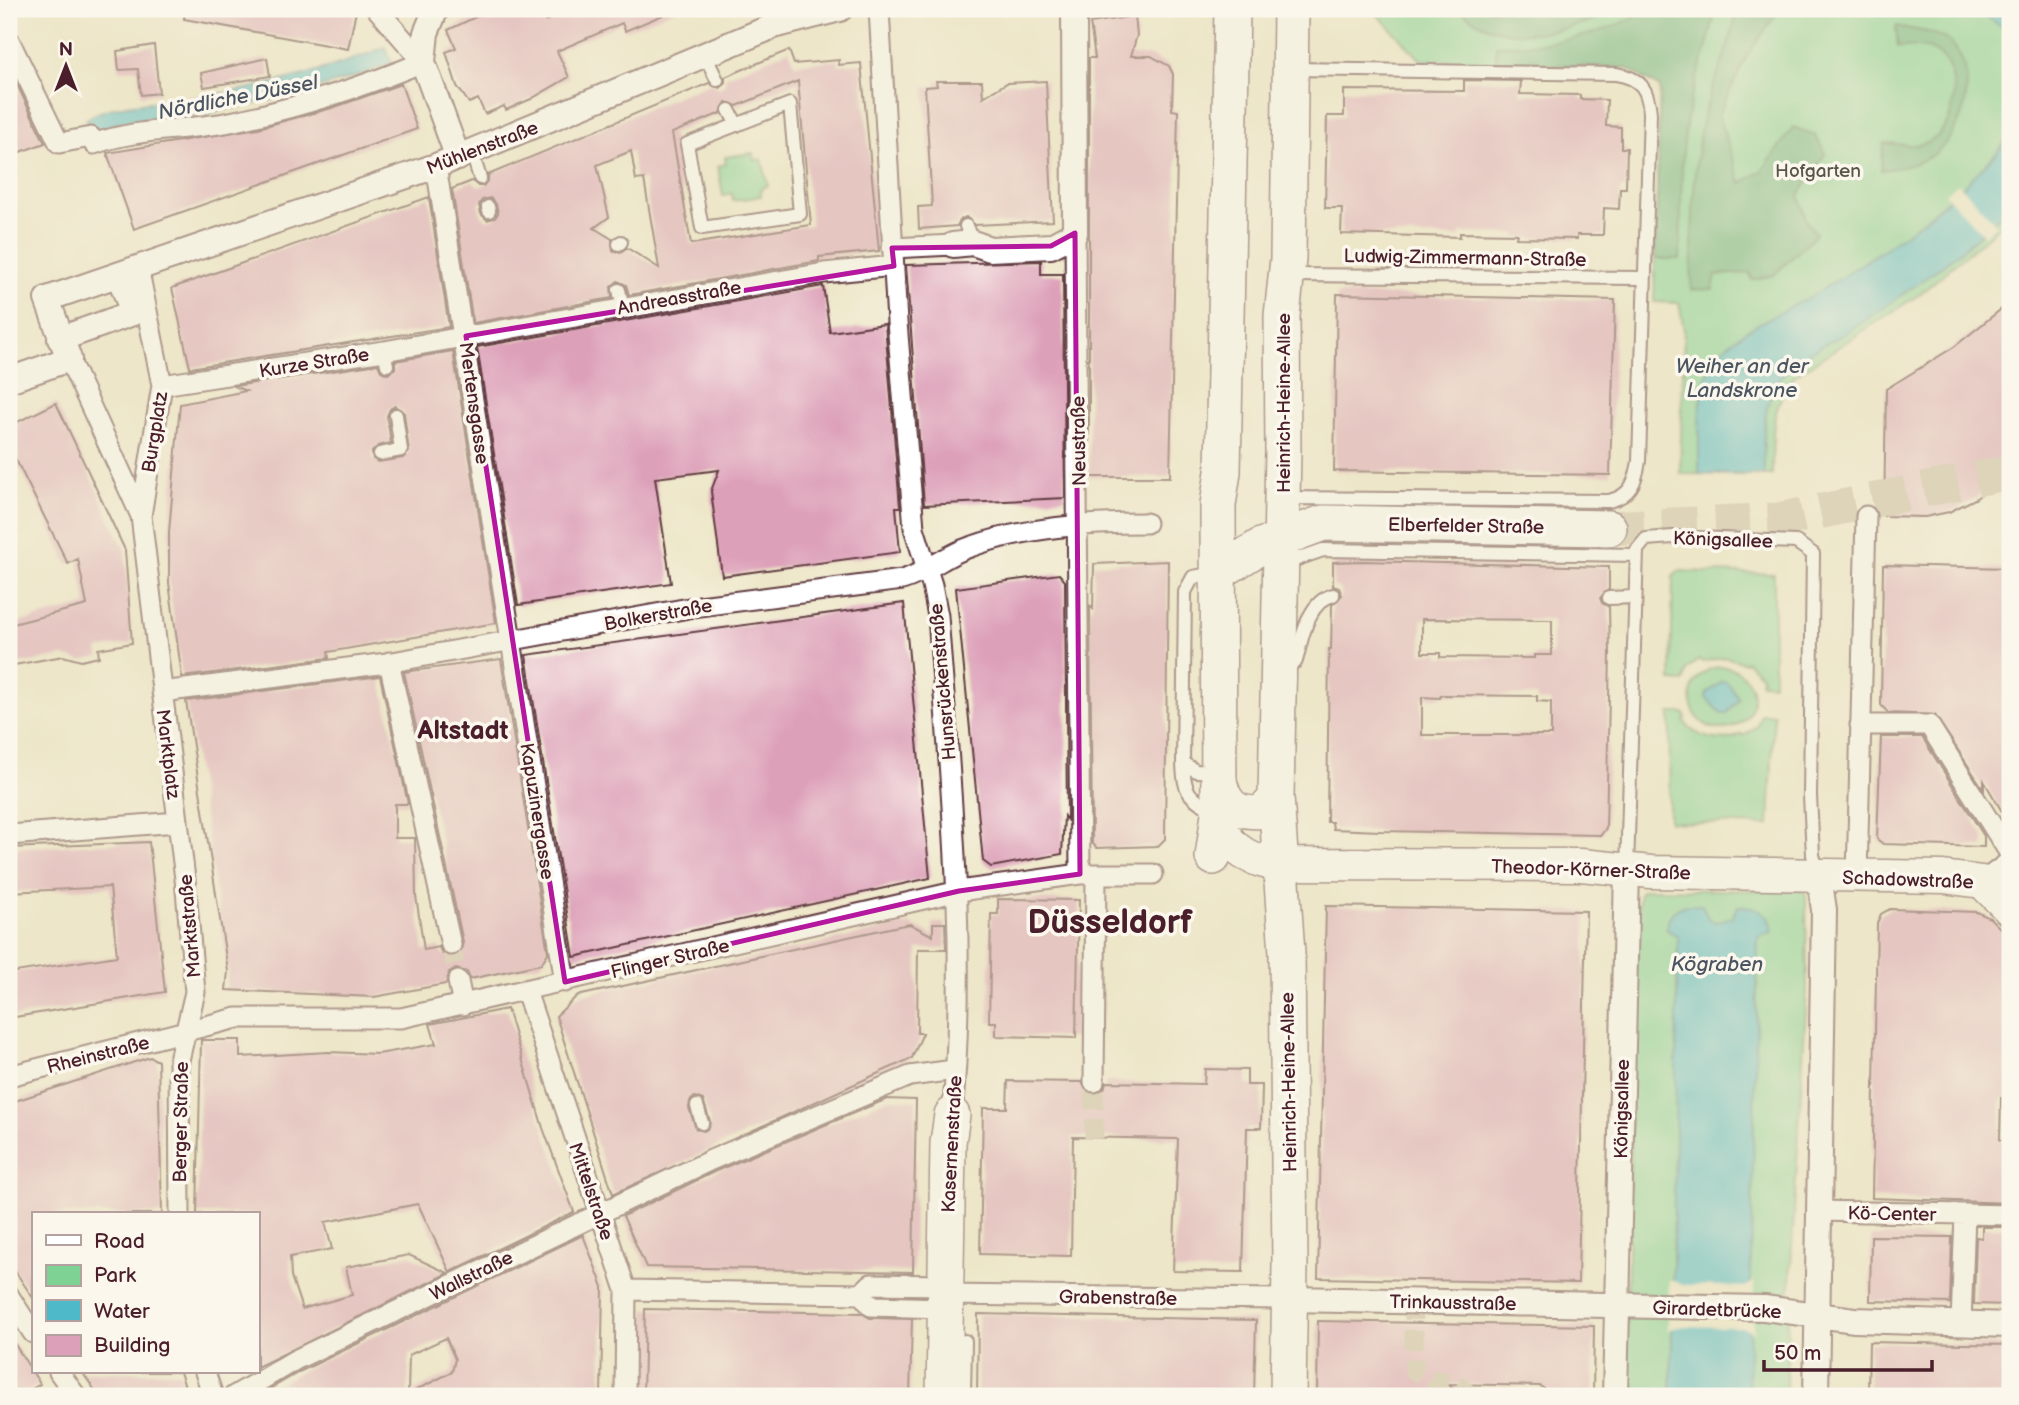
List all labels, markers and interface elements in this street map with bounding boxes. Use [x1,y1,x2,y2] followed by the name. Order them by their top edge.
[32,32,102,102] north arrow
[59,39,73,62] text: N
[156,70,321,125] water label: Nördliche Düssel
[423,117,542,180] street label: Mühlenstraße
[1775,160,1861,183] park label: Hofgarten
[1343,245,1587,272] street label: Ludwig-Zimmermann-Straße
[615,276,743,321] street label: Andreasstraße
[1273,313,1296,493] street label: Heinrich-Heine-Allee
[454,341,493,466] street label: Mertensgasse
[258,343,371,384] street label: Kurze Straße
[1676,354,1810,403] water label: Weiher an der Landskrone
[138,389,173,474] street label: Burgplatz
[1067,396,1092,486] street label: Neustraße
[1388,514,1544,539] street label: Elberfelder Straße
[1673,527,1773,554] street label: Königsallee
[602,595,714,636] street label: Bolkerstraße
[925,602,962,761] street label: Hunsrückenstraße
[151,708,185,801] street label: Marktplatz
[417,716,509,747] district label: Altstadt
[514,741,559,881] street label: Kapuzinergasse
[1491,856,1691,885] street label: Theodor-Körner-Straße
[1842,867,1974,894] street label: Schadowstraße
[175,873,206,979] street label: Marktstraße
[1028,903,1193,943] district label: Düsseldorf
[609,935,732,984] street label: Flinger Straße
[1671,952,1763,977] water label: Kögraben
[1276,992,1303,1172] street label: Heinrich-Heine-Allee
[45,1032,152,1079] street label: Rheinstraße
[1610,1059,1635,1159] street label: Königsallee
[169,1061,194,1183] street label: Berger Straße
[937,1075,968,1213] street label: Kasernenstraße
[563,1140,618,1243] street label: Mittelstraße
[1847,1202,1938,1227] street label: Kö-Center
[32,1212,259,1374] legend
[94,1229,145,1254] text: Road
[426,1246,517,1306] street label: Wallstraße
[94,1263,137,1288] text: Park
[1059,1286,1177,1311] street label: Grabenstraße
[1390,1291,1516,1316] street label: Trinkausstraße
[1652,1297,1782,1324] street label: Girardetbrücke
[94,1299,150,1324] text: Water
[1764,1328,1932,1372] scale bar
[94,1333,170,1358] text: Building
[1774,1341,1821,1366] text: 50 m

